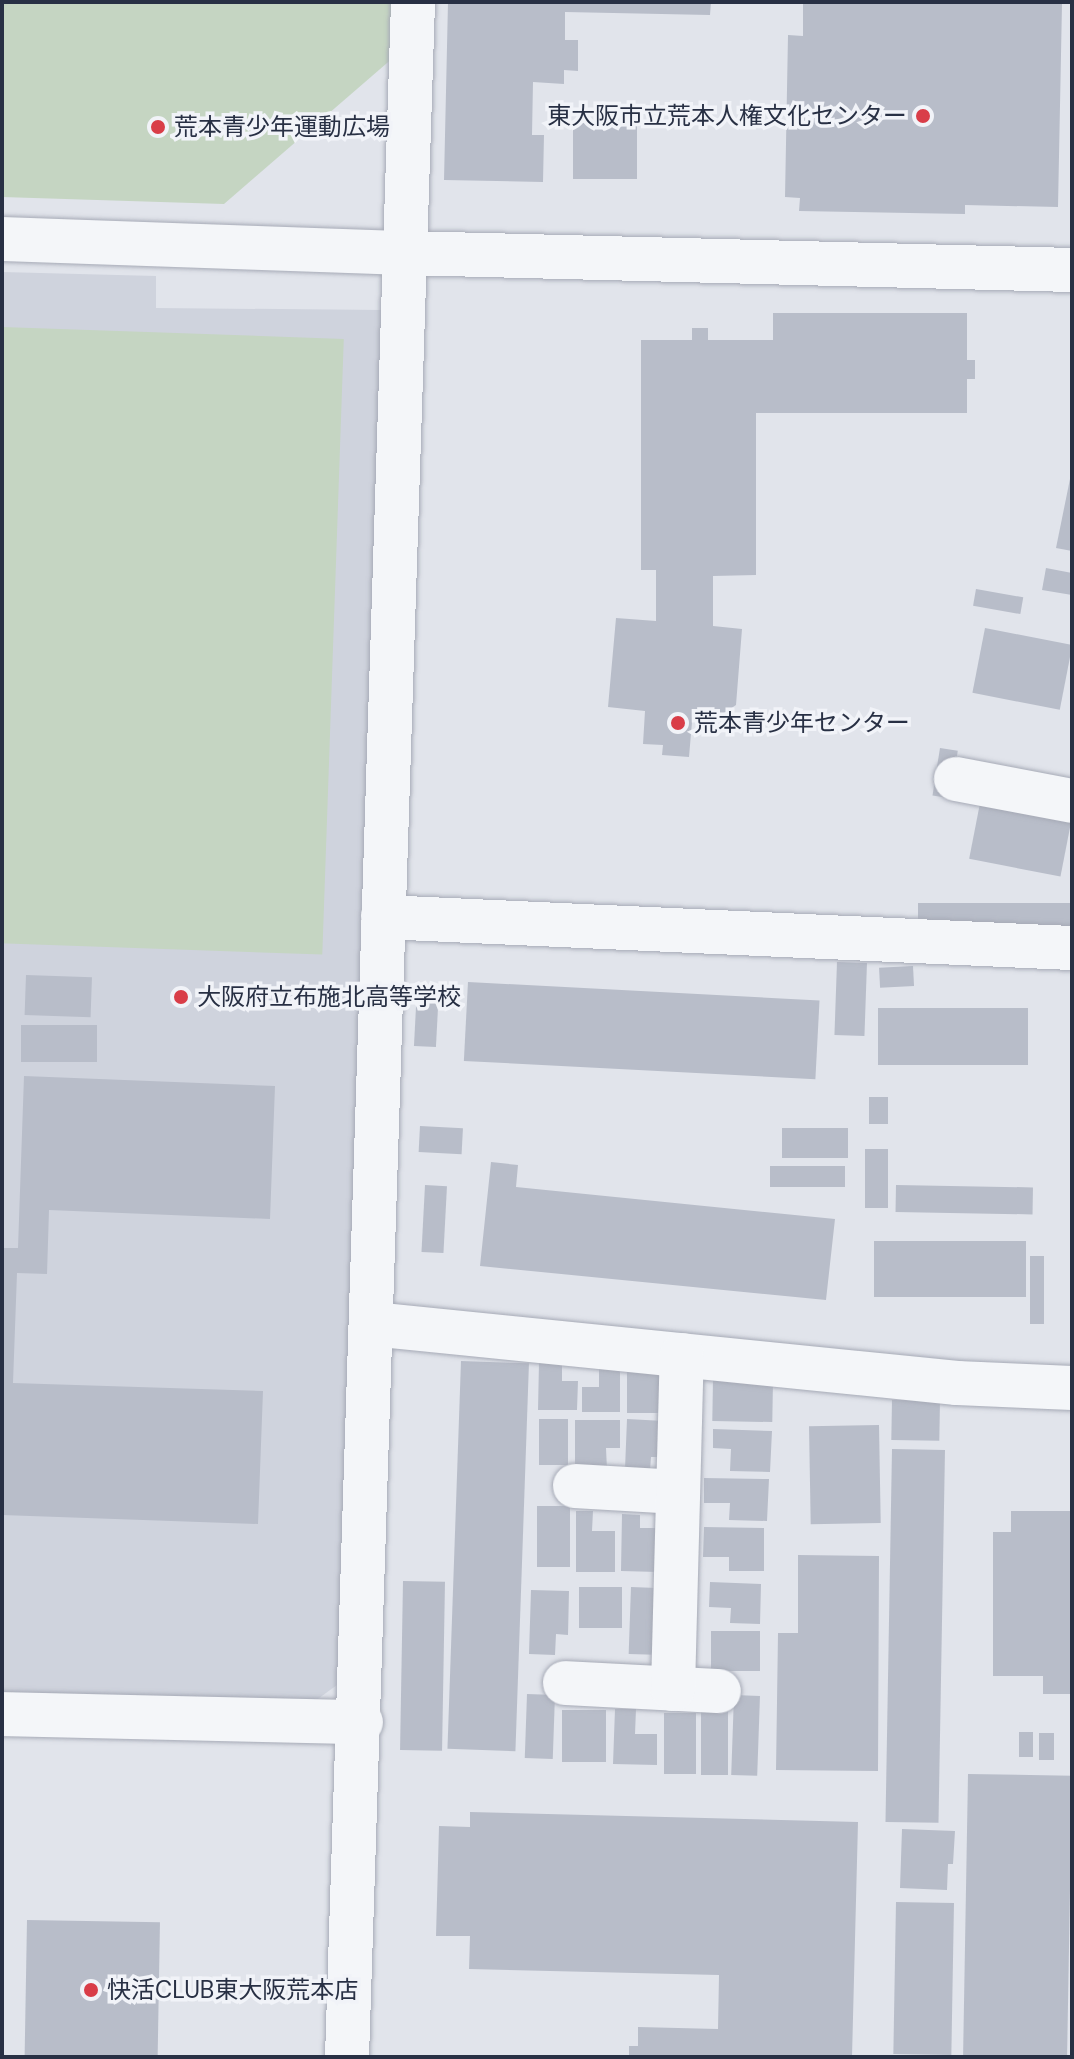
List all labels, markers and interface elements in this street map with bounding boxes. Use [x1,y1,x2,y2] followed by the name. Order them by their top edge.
[547,102,907,130] place label: 東大阪市立荒本人権文化センター
[914,107,932,125] marker: 東大阪市立荒本人権文化センター
[174,113,390,141] place label: 荒本青少年運動広場
[149,118,167,136] marker: 荒本青少年運動広場
[694,709,910,737] place label: 荒本青少年センター
[669,714,687,732] marker: 荒本青少年センター
[197,983,461,1011] place label: 大阪府立布施北高等学校
[172,988,190,1006] marker: 大阪府立布施北高等学校
[107,1976,358,2004] place label: 快活CLUB東大阪荒本店
[82,1981,100,1999] marker: 快活CLUB東大阪荒本店

